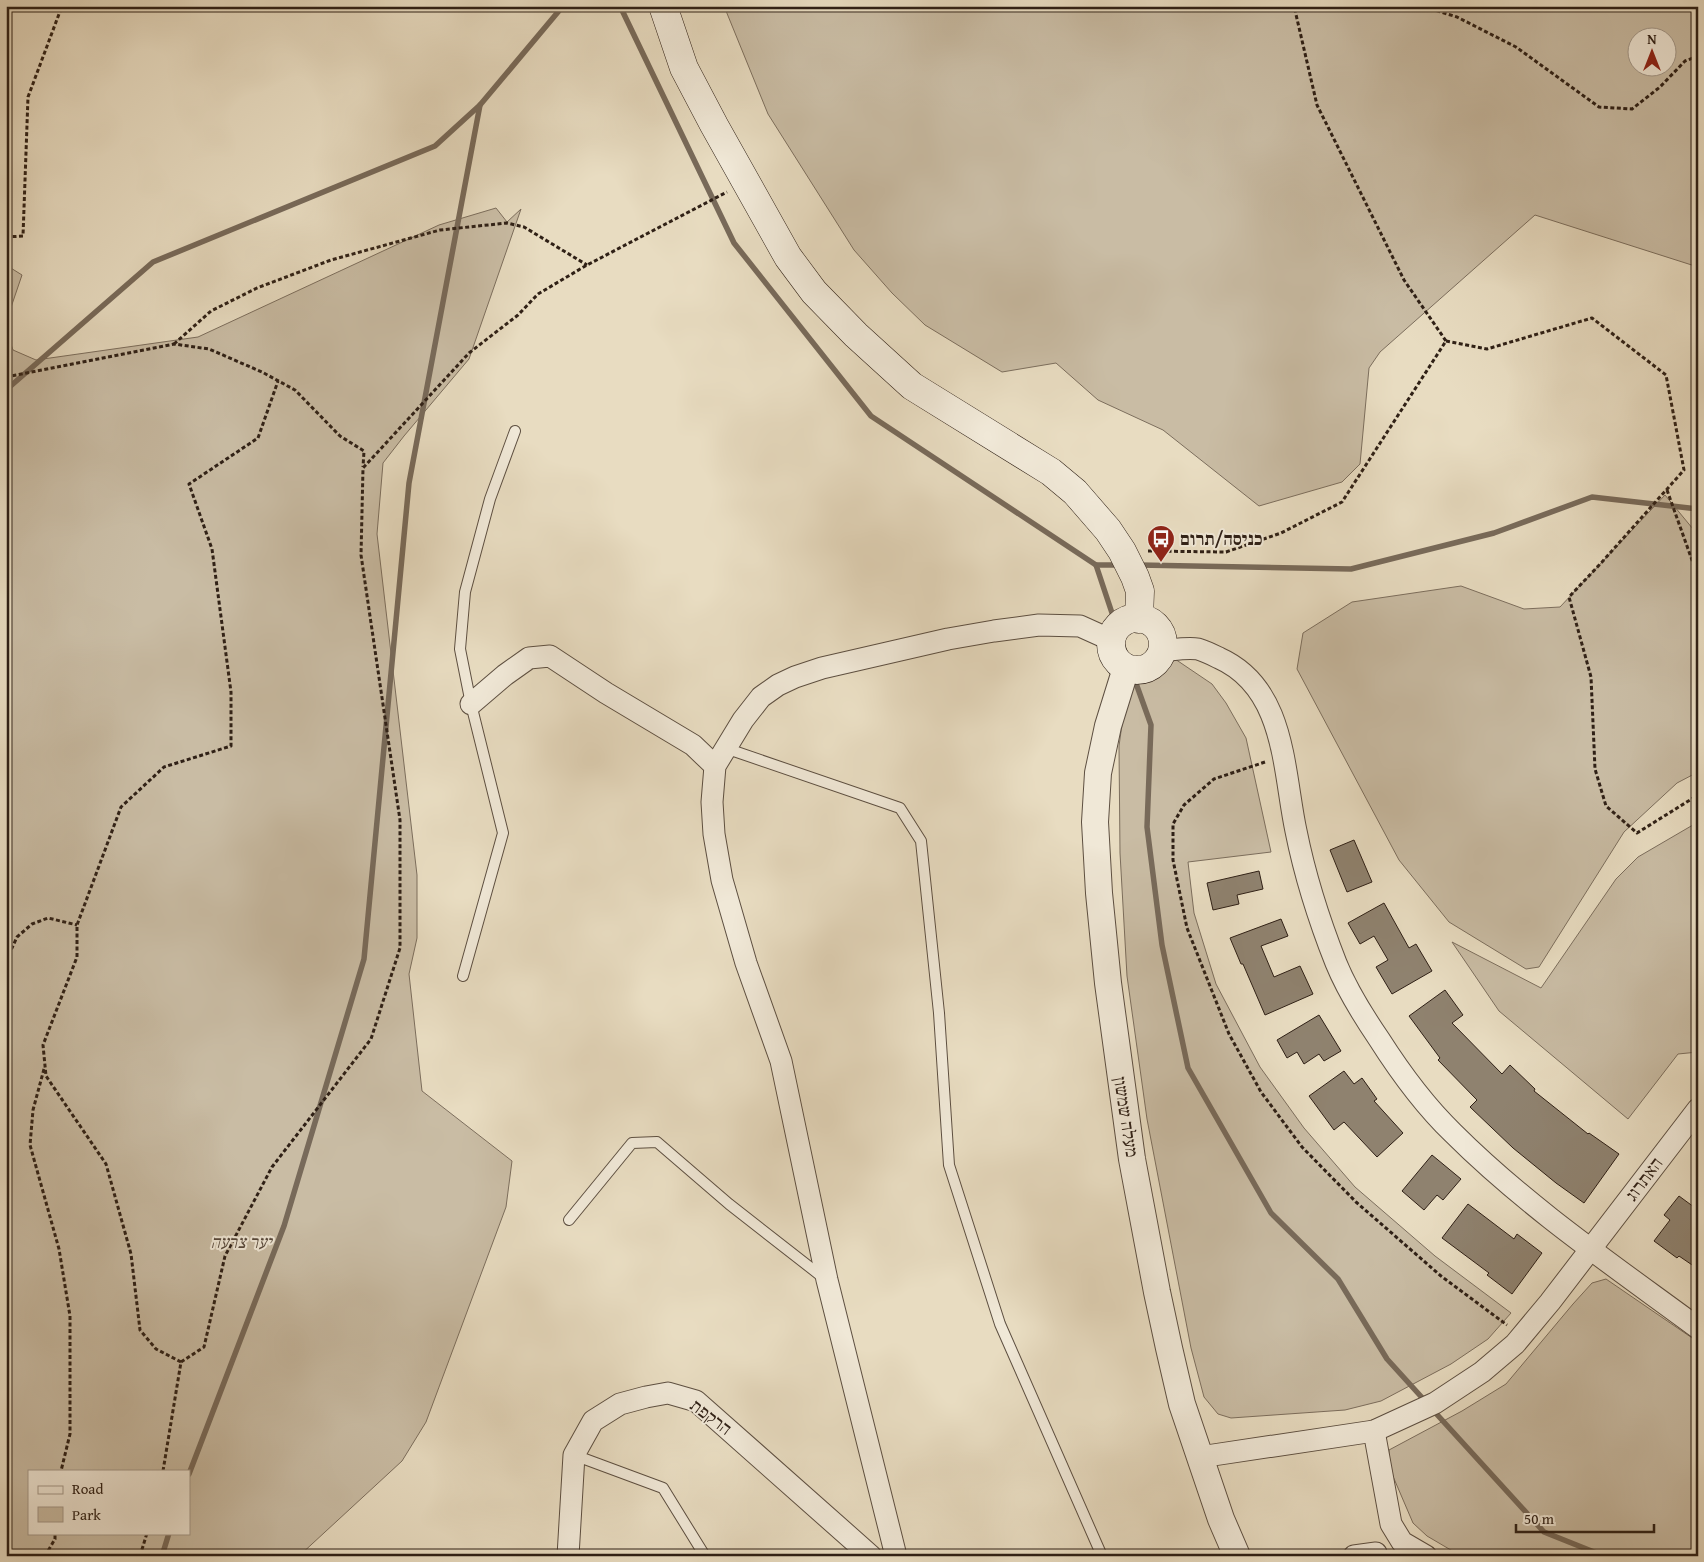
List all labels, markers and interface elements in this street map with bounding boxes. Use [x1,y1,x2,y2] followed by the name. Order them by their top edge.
[1626,28,1676,78] north arrow
[1647,29,1657,49] text: N
[1146,524,1176,563] bus stop icon: כניסה/תרום
[1180,525,1262,552] place label: כניסה/תרום
[1107,1075,1146,1159] street label: מעלה שמשון
[1618,1151,1669,1206] street label: האתרוג
[211,1228,274,1255] park label: יער צרעה
[685,1392,738,1441] street label: הרקפת
[28,1470,190,1534] legend
[72,1478,103,1499] text: Road
[1516,1502,1654,1534] scale bar
[72,1504,101,1525] text: Park
[1524,1508,1555,1529] text: 50 m

